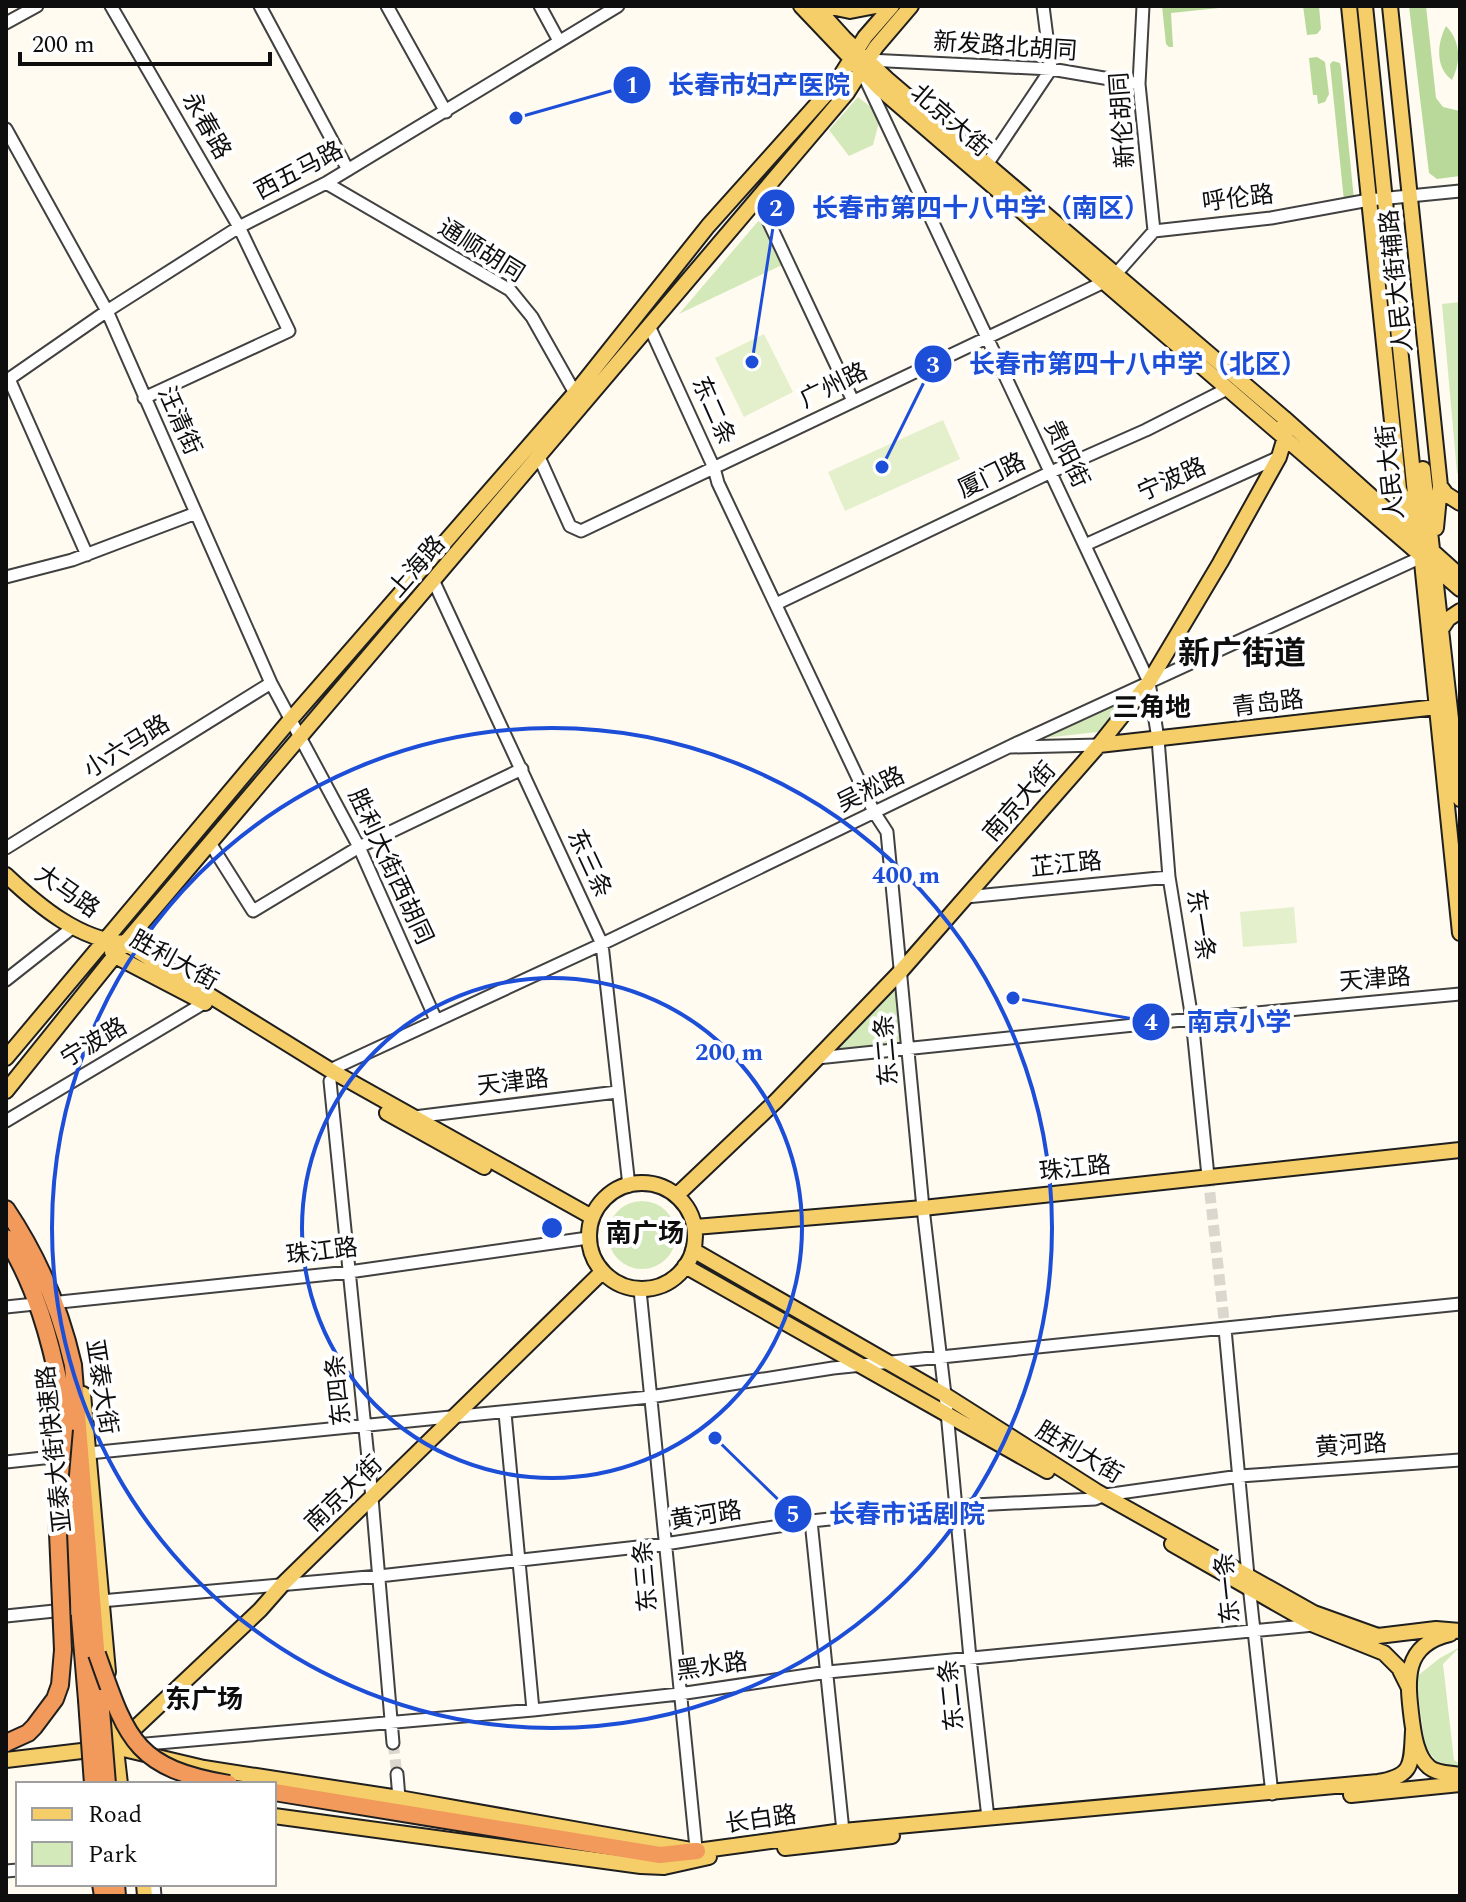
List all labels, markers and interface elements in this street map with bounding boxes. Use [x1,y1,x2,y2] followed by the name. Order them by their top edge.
[20,16,270,66] scale bar
[932,24,1078,70] street label: 新发路北胡同
[32,27,95,63] text: 200 m
[612,60,866,110] callout: 长春市妇产医院
[668,66,850,106] text: 长春市妇产医院
[625,68,639,104] text: 1
[1102,71,1144,169] street label: 新伦胡同
[902,76,998,166] street label: 北京大街
[172,86,240,166] street label: 永春路
[248,133,350,209] street label: 西五马路
[1200,177,1276,221] street label: 呼伦路
[756,183,1166,233] callout: 长春市第四十八中学（南区）
[812,189,1150,229] text: 长春市第四十八中学（南区）
[769,191,783,227] text: 2
[1372,208,1422,354] street label: 人民大街辅路
[431,210,531,292] street label: 通顺胡同
[913,339,1323,389] callout: 长春市第四十八中学（北区）
[969,345,1307,385] text: 长春市第四十八中学（北区）
[926,348,940,384] text: 3
[794,354,874,418] street label: 广州路
[682,371,744,451] street label: 东二条
[148,381,210,461] street label: 汪清街
[1034,414,1098,494] street label: 贵阳街
[1368,422,1414,522] street label: 人民大街
[952,444,1032,508] street label: 厦门路
[1132,449,1212,511] street label: 宁波路
[380,528,454,606] street label: 上海路
[1178,630,1306,679] district label: 新广街道
[1230,682,1306,726] street label: 青岛路
[1113,688,1191,728] district label: 三角地
[77,706,177,788] street label: 小六马路
[975,754,1065,850] street label: 南京大街
[831,758,911,822] street label: 吴淞路
[338,783,442,951] street label: 胜利大街西胡同
[557,824,621,904] street label: 东三条
[1028,843,1104,887] street label: 芷江路
[27,857,107,927] street label: 大马路
[872,858,940,894] text: 400 m
[1177,887,1223,963] street label: 东一条
[123,922,225,1000] street label: 胜利大街
[1338,959,1412,1001] street label: 天津路
[1131,997,1307,1047] callout: 南京小学
[1187,1003,1291,1043] text: 南京小学
[1144,1005,1158,1041] text: 4
[54,1009,134,1077] street label: 宁波路
[866,1013,908,1087] street label: 东二条
[695,1035,763,1071] text: 200 m
[475,1061,551,1105] street label: 天津路
[1037,1147,1113,1191] street label: 珠江路
[538,1214,566,1242] centre of rings
[606,1214,684,1254] district label: 南广场
[284,1230,360,1274] street label: 珠江路
[76,1337,126,1437] street label: 亚泰大街
[317,1352,361,1428] street label: 东四条
[28,1364,82,1534] street label: 亚泰大街快速路
[1029,1413,1129,1493] street label: 胜利大街
[1314,1426,1388,1466] street label: 黄河路
[297,1448,391,1540] street label: 南京大街
[773,1489,1001,1539] callout: 长春市话剧院
[668,1493,744,1539] street label: 黄河路
[829,1495,985,1535] text: 长春市话剧院
[786,1497,800,1533] text: 5
[625,1539,667,1613] street label: 东三条
[1206,1550,1250,1626] street label: 东一条
[674,1644,750,1690] street label: 黑水路
[930,1657,974,1733] street label: 东二条
[165,1680,243,1720] district label: 东广场
[16,1782,276,1886] legend
[88,1797,142,1833] text: Road
[723,1797,799,1843] street label: 长白路
[88,1837,138,1873] text: Park

